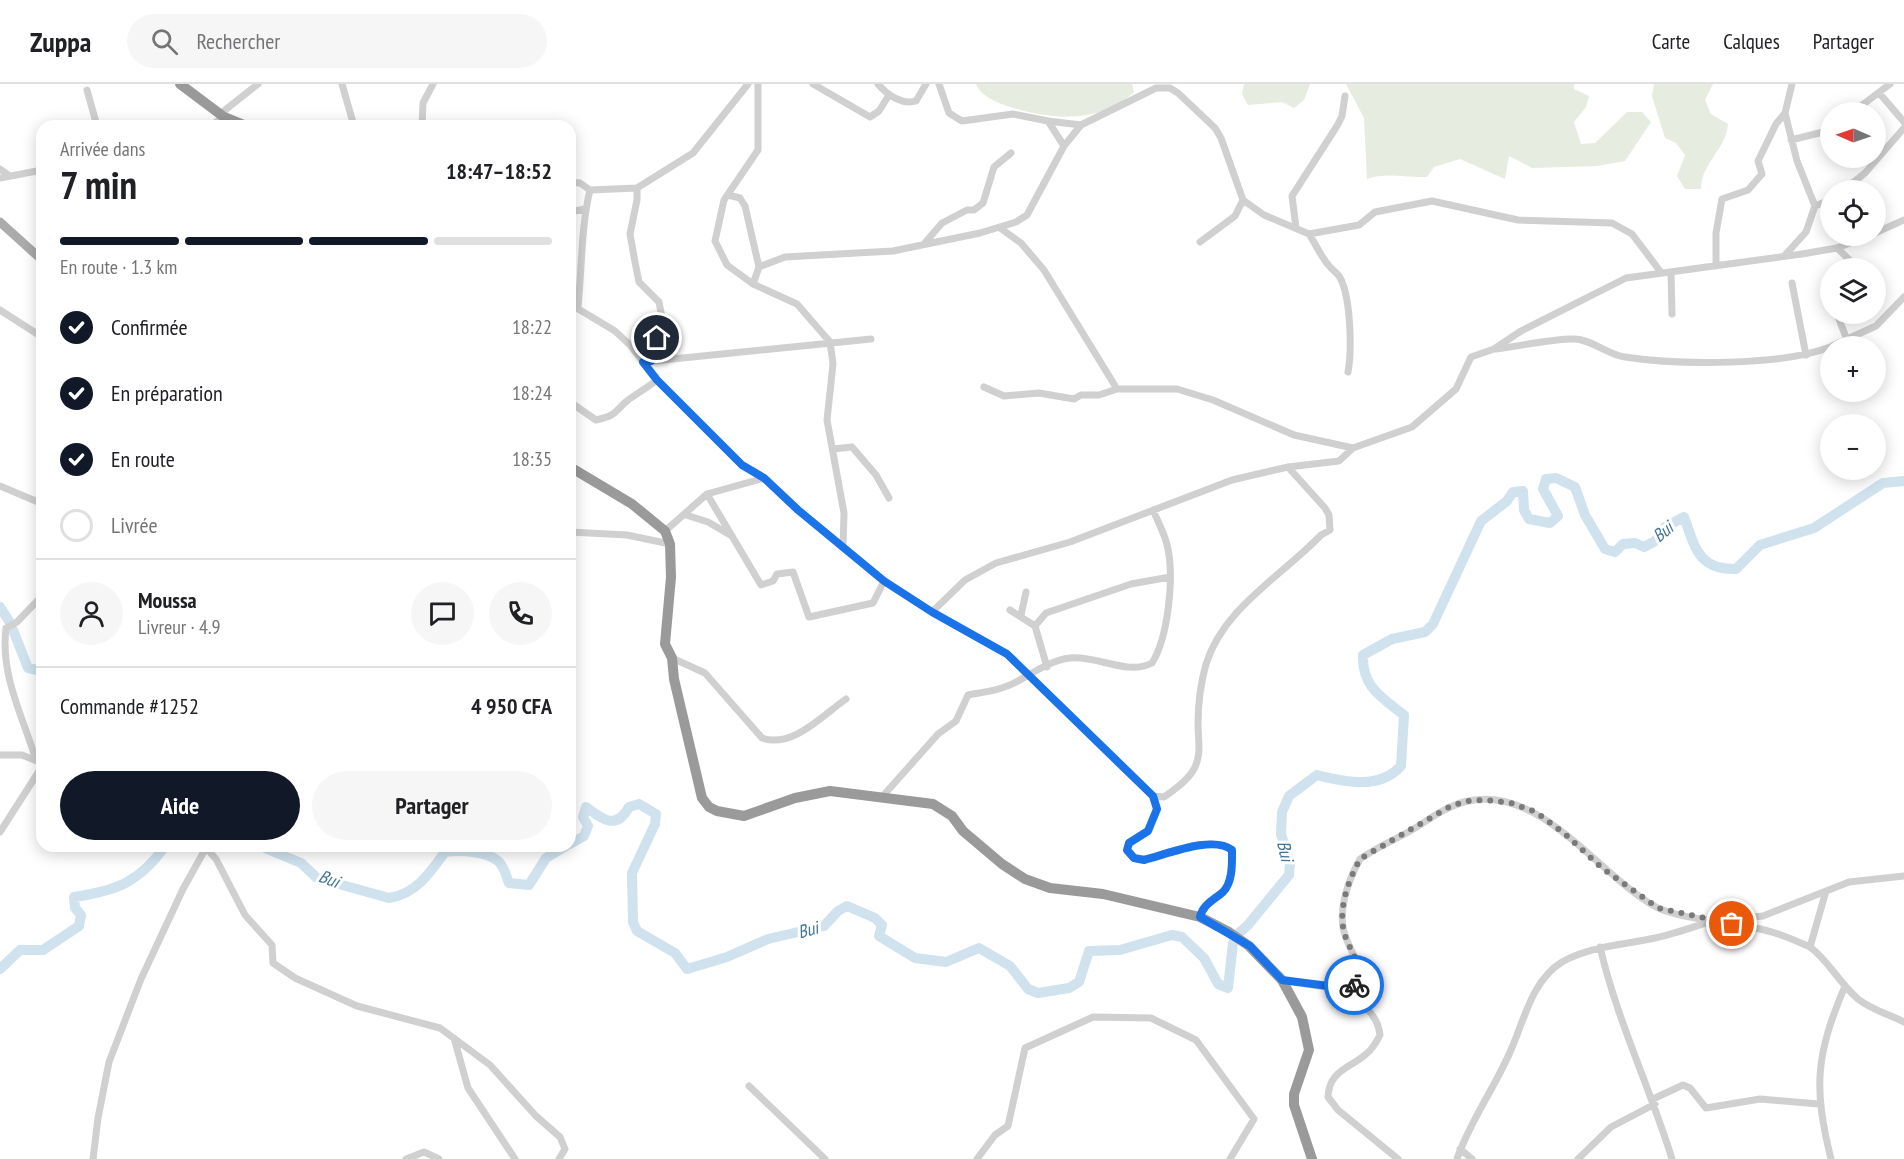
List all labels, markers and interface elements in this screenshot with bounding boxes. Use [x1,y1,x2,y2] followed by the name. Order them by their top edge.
[127,14,547,68] search box
[30,23,91,60] text: Zuppa
[148,25,181,58] icon: search
[196,27,280,55] text: Rechercher
[1652,28,1690,55] text: Carte
[1723,28,1780,55] text: Calques
[1813,28,1874,55] text: Partager
[1820,102,1886,168] north arrow
[1820,102,1886,480] map controls
[60,136,145,162] text: Arrivée dans
[446,157,552,185] text: 18:47–18:52
[60,159,137,210] text: 7 min
[1820,180,1886,246] button: locate
[60,254,177,280] text: En route · 1.3 km
[1820,258,1886,324] button: layers
[60,311,93,344] icon: check
[631,312,682,363] pin
[111,313,188,341] text: Confirmée
[512,314,552,340] text: 18:22
[640,321,673,354] icon: home
[1820,336,1886,402] button: +
[60,377,93,410] icon: check
[111,379,223,407] text: En préparation
[512,380,552,406] text: 18:24
[1820,414,1886,480] button: −
[60,443,93,476] icon: check
[111,445,175,473] text: En route
[512,446,552,472] text: 18:35
[111,511,157,539] text: Livrée
[1648,515,1679,547] water label: Bui
[60,582,123,645] button: person
[411,582,474,645] button: chat
[489,582,552,645] button: phone
[138,586,197,614] text: Moussa
[138,614,221,640] text: Livreur · 4.9
[60,692,199,720] text: Commande #1252
[471,692,552,720] text: 4 950 CFA
[60,771,300,840] button: Aide
[312,771,552,840] button: Partager
[1272,838,1299,865] water label: Bui
[316,864,345,894] water label: Bui
[1706,898,1757,949] pin
[1715,907,1748,940] icon: bag
[795,915,823,943] water label: Bui
[1324,955,1384,1015] courier
[1338,969,1371,1002] icon: bike

